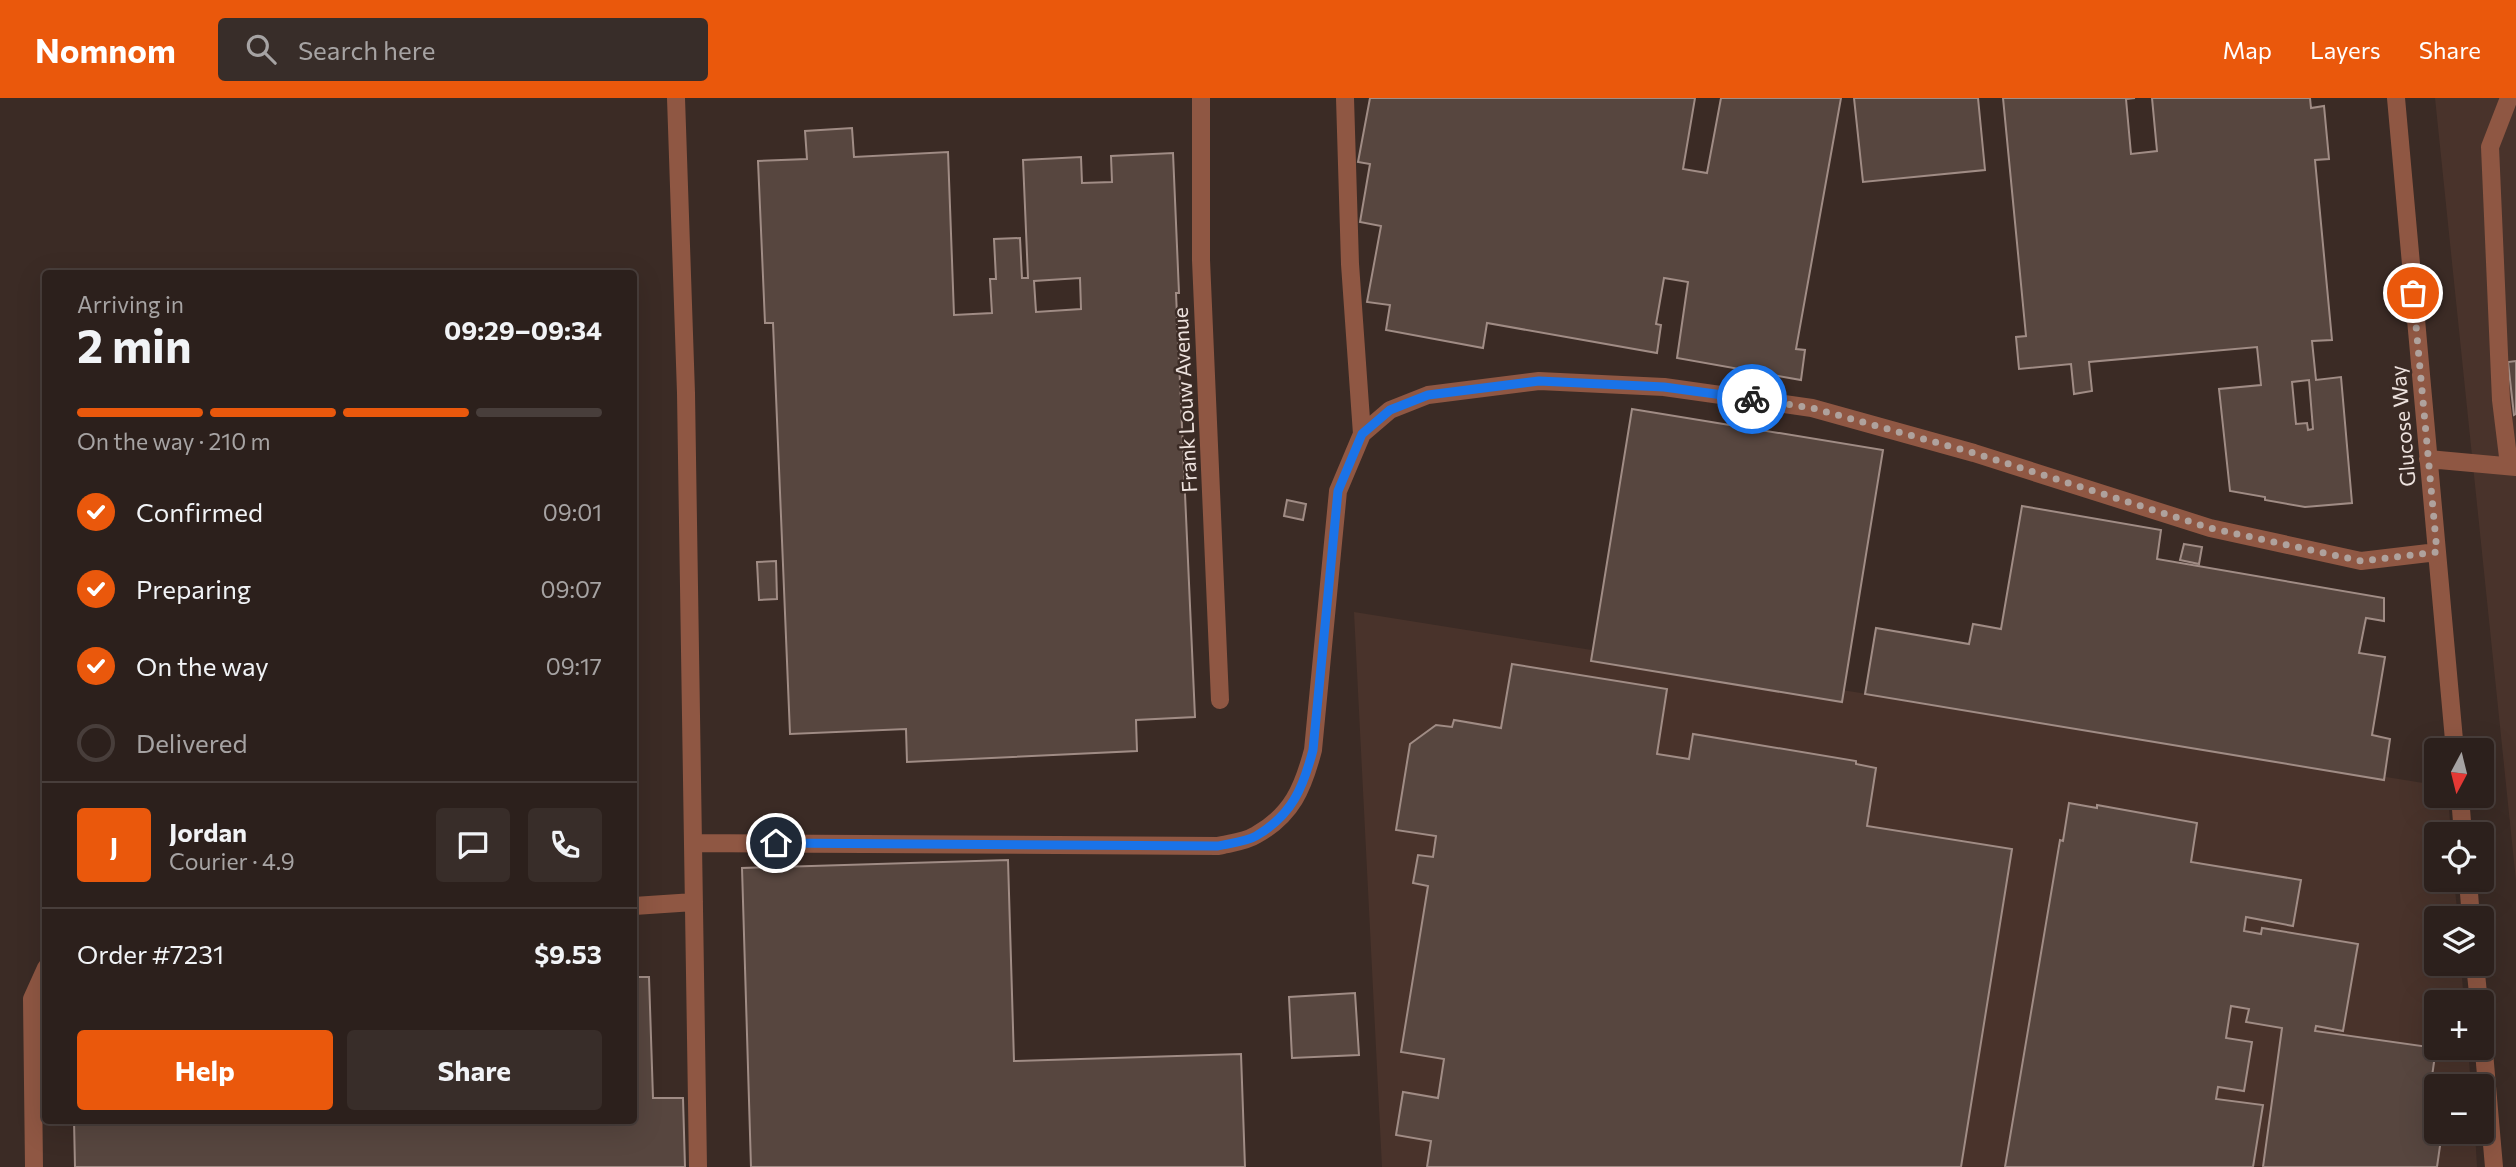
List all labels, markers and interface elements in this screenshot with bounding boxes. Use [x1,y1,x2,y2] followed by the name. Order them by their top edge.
[218,18,708,81] search box
[35,29,176,70] text: Nomnom
[242,30,280,68] icon: search
[298,34,435,65] text: Search here
[2223,35,2272,64] text: Map
[2310,35,2381,64] text: Layers
[2419,35,2481,64] text: Share
[2383,263,2443,323] pin
[2394,274,2432,312] icon: bag
[77,290,184,318] text: Arriving in
[1167,307,1201,493] street label: Frank Louw Avenue
[444,314,602,345] text: 09:29–09:34
[77,316,192,372] text: 2 min
[1717,364,1787,434] courier
[2384,364,2420,488] street label: Glucose Way
[1733,380,1771,418] icon: bike
[77,427,271,455] text: On the way · 210 m
[77,493,115,531] icon: check
[136,496,263,527] text: Confirmed
[543,498,602,526] text: 09:01
[77,570,115,608] icon: check
[136,573,251,604] text: Preparing
[541,575,602,603] text: 09:07
[77,647,115,685] icon: check
[136,650,269,681] text: On the way
[546,652,602,680] text: 09:17
[136,727,247,758] text: Delivered
[2424,738,2494,808] north arrow
[2424,738,2494,1144] map controls
[436,808,510,882] button: chat
[528,808,602,882] button: phone
[746,813,806,873] pin
[169,816,247,847] text: Jordan
[2424,822,2494,892] button: locate
[757,824,795,862] icon: home
[110,830,118,861] text: J
[169,847,295,875] text: Courier · 4.9
[2424,906,2494,976] button: layers
[77,938,224,969] text: Order #7231
[534,938,602,969] text: $9.53
[2424,990,2494,1060] button: +
[77,1030,333,1110] button: Help
[347,1030,602,1110] button: Share
[2424,1074,2494,1144] button: −

